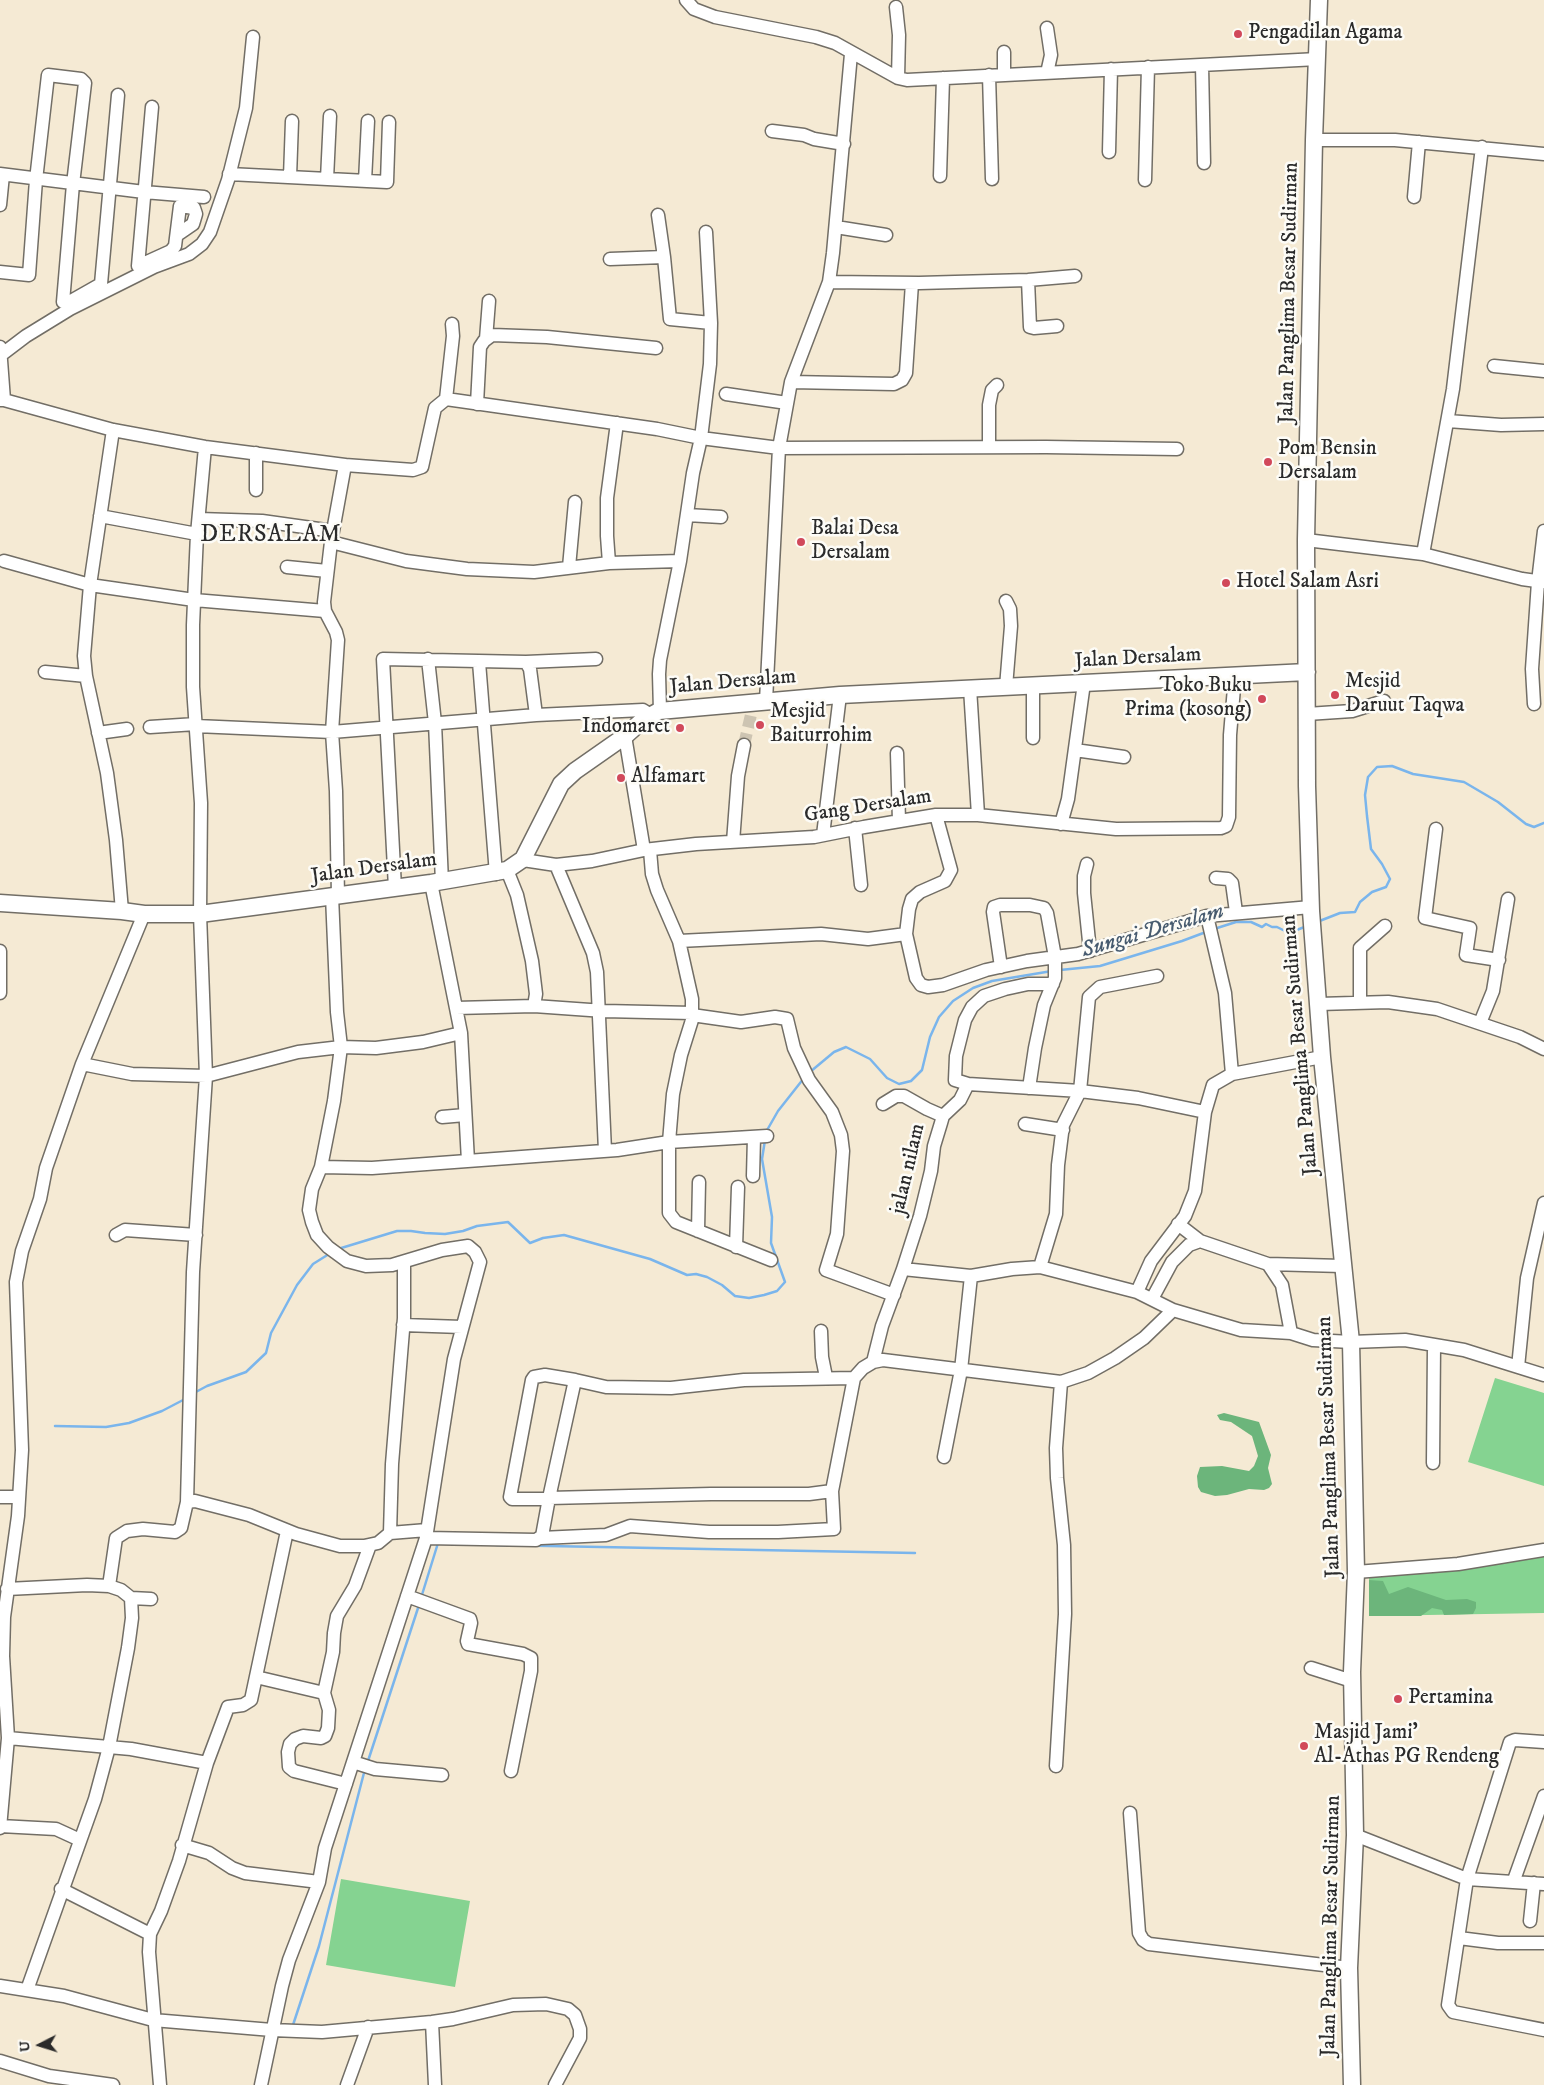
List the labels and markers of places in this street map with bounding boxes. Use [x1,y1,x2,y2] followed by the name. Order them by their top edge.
[1248,21,1403,47] place label: Pengadilan Agama
[1232,28,1244,40] marker: Pengadilan Agama
[1278,437,1377,487] place label: Pom Bensin Dersalam
[1262,456,1274,468] marker: Pom Bensin Dersalam
[811,517,899,567] place label: Balai Desa Dersalam
[795,536,807,548] marker: Balai Desa Dersalam
[1236,570,1379,596] place label: Hotel Salam Asri
[1220,577,1232,589] marker: Hotel Salam Asri
[1345,670,1465,720] place label: Mesjid Daruut Taqwa
[1124,674,1252,724] place label: Toko Buku Prima (kosong)
[1329,689,1341,701] marker: Mesjid Daruut Taqwa
[1256,693,1268,705] marker: Toko Buku Prima (kosong)
[770,700,872,750] place label: Mesjid Baiturrohim
[582,715,670,741] place label: Indomaret
[754,719,766,731] marker: Mesjid Baiturrohim
[674,722,686,734] marker: Indomaret
[631,765,706,791] place label: Alfamart
[615,772,627,784] marker: Alfamart
[1408,1686,1493,1712] place label: Pertamina
[1392,1693,1404,1705] marker: Pertamina
[1314,1721,1499,1771] place label: Masjid Jami' Al-Athas PG Rendeng
[1298,1740,1310,1752] marker: Masjid Jami' Al-Athas PG Rendeng

